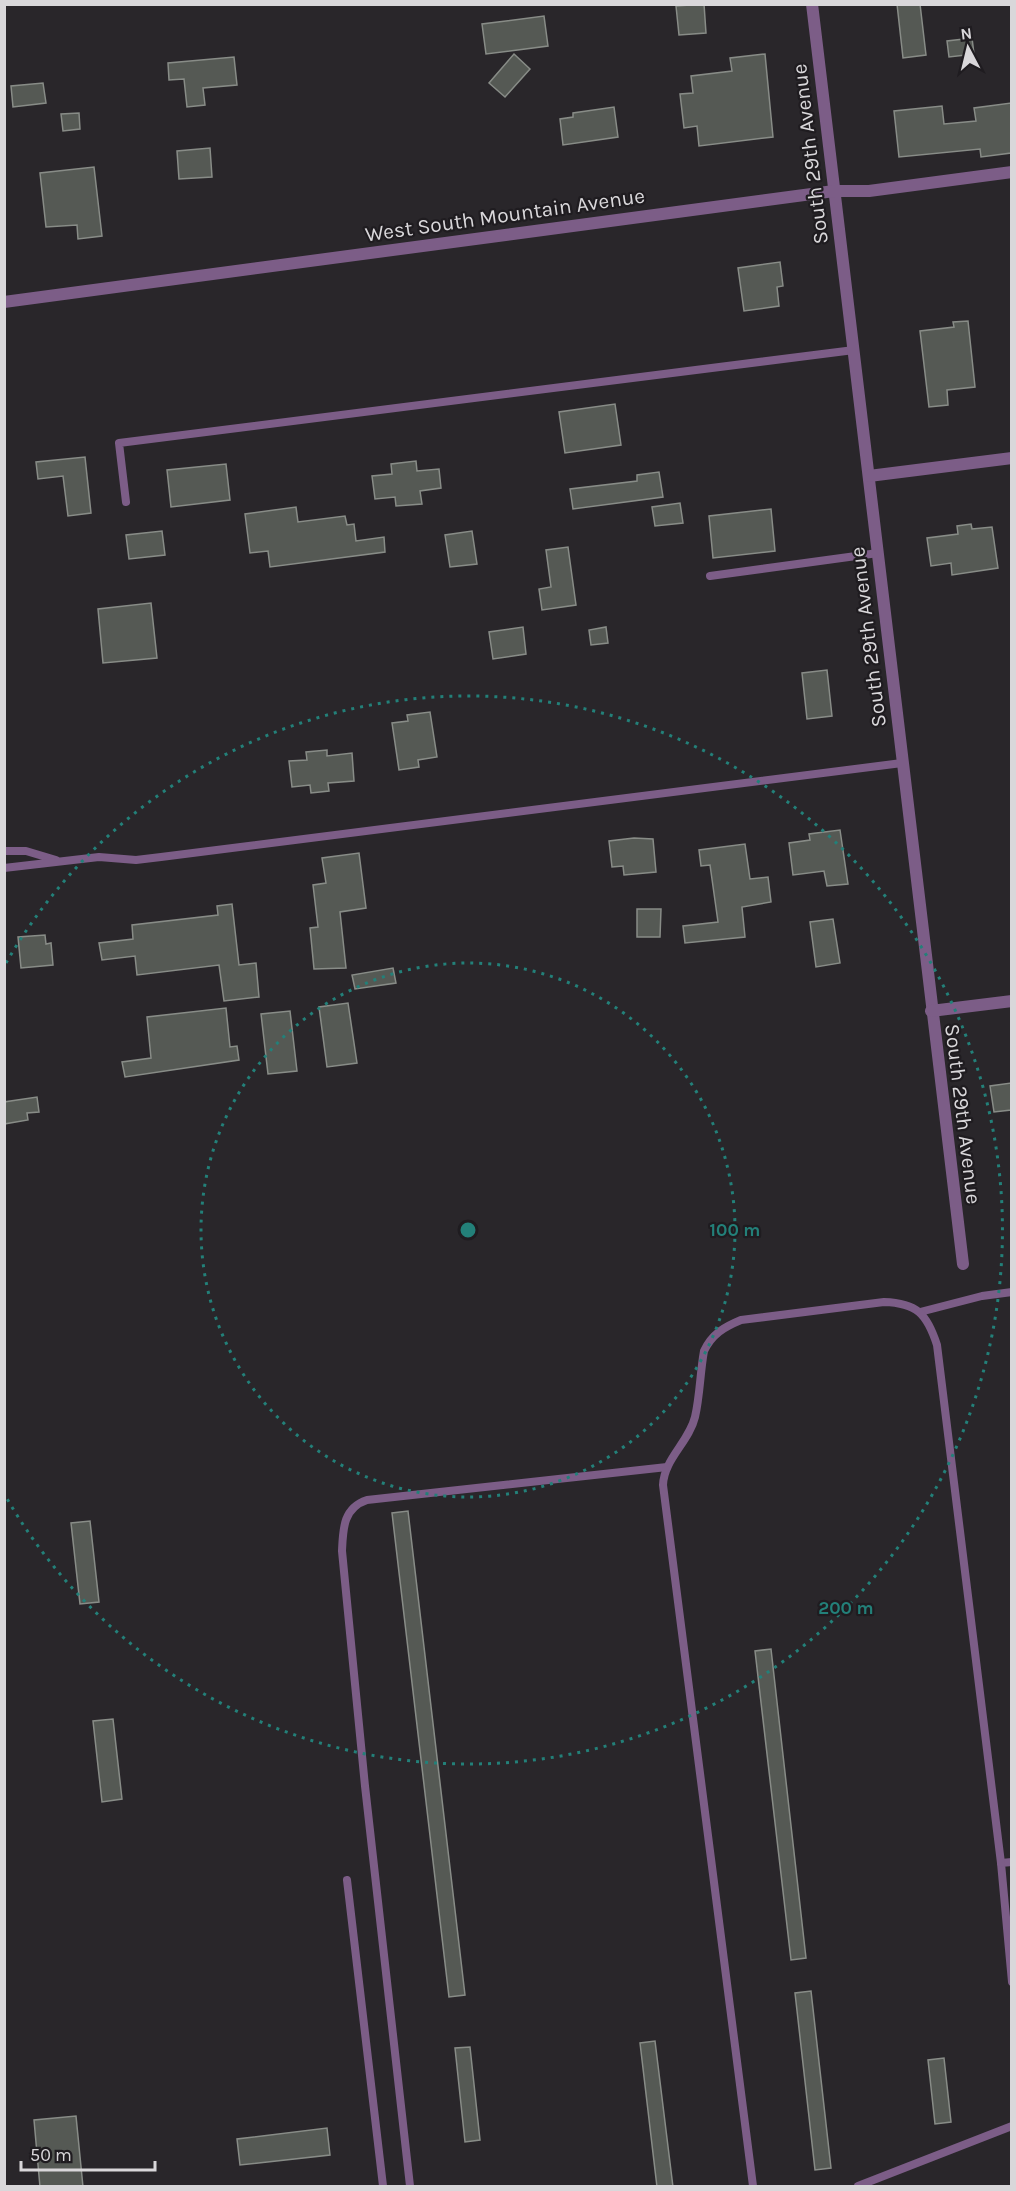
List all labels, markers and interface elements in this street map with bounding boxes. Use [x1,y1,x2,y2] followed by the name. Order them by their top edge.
[938,18,998,78] north arrow
[959,23,973,44] text: N
[787,62,833,246] street label: South 29th Avenue
[364,183,646,247] street label: West South Mountain Avenue
[845,545,891,729] street label: South 29th Avenue
[940,1022,986,1206] street label: South 29th Avenue
[710,1219,760,1241] text: 100 m
[458,1220,478,1240] centre of rings
[818,1597,874,1619] text: 200 m
[21,2134,154,2172] scale bar
[30,2144,72,2166] text: 50 m

